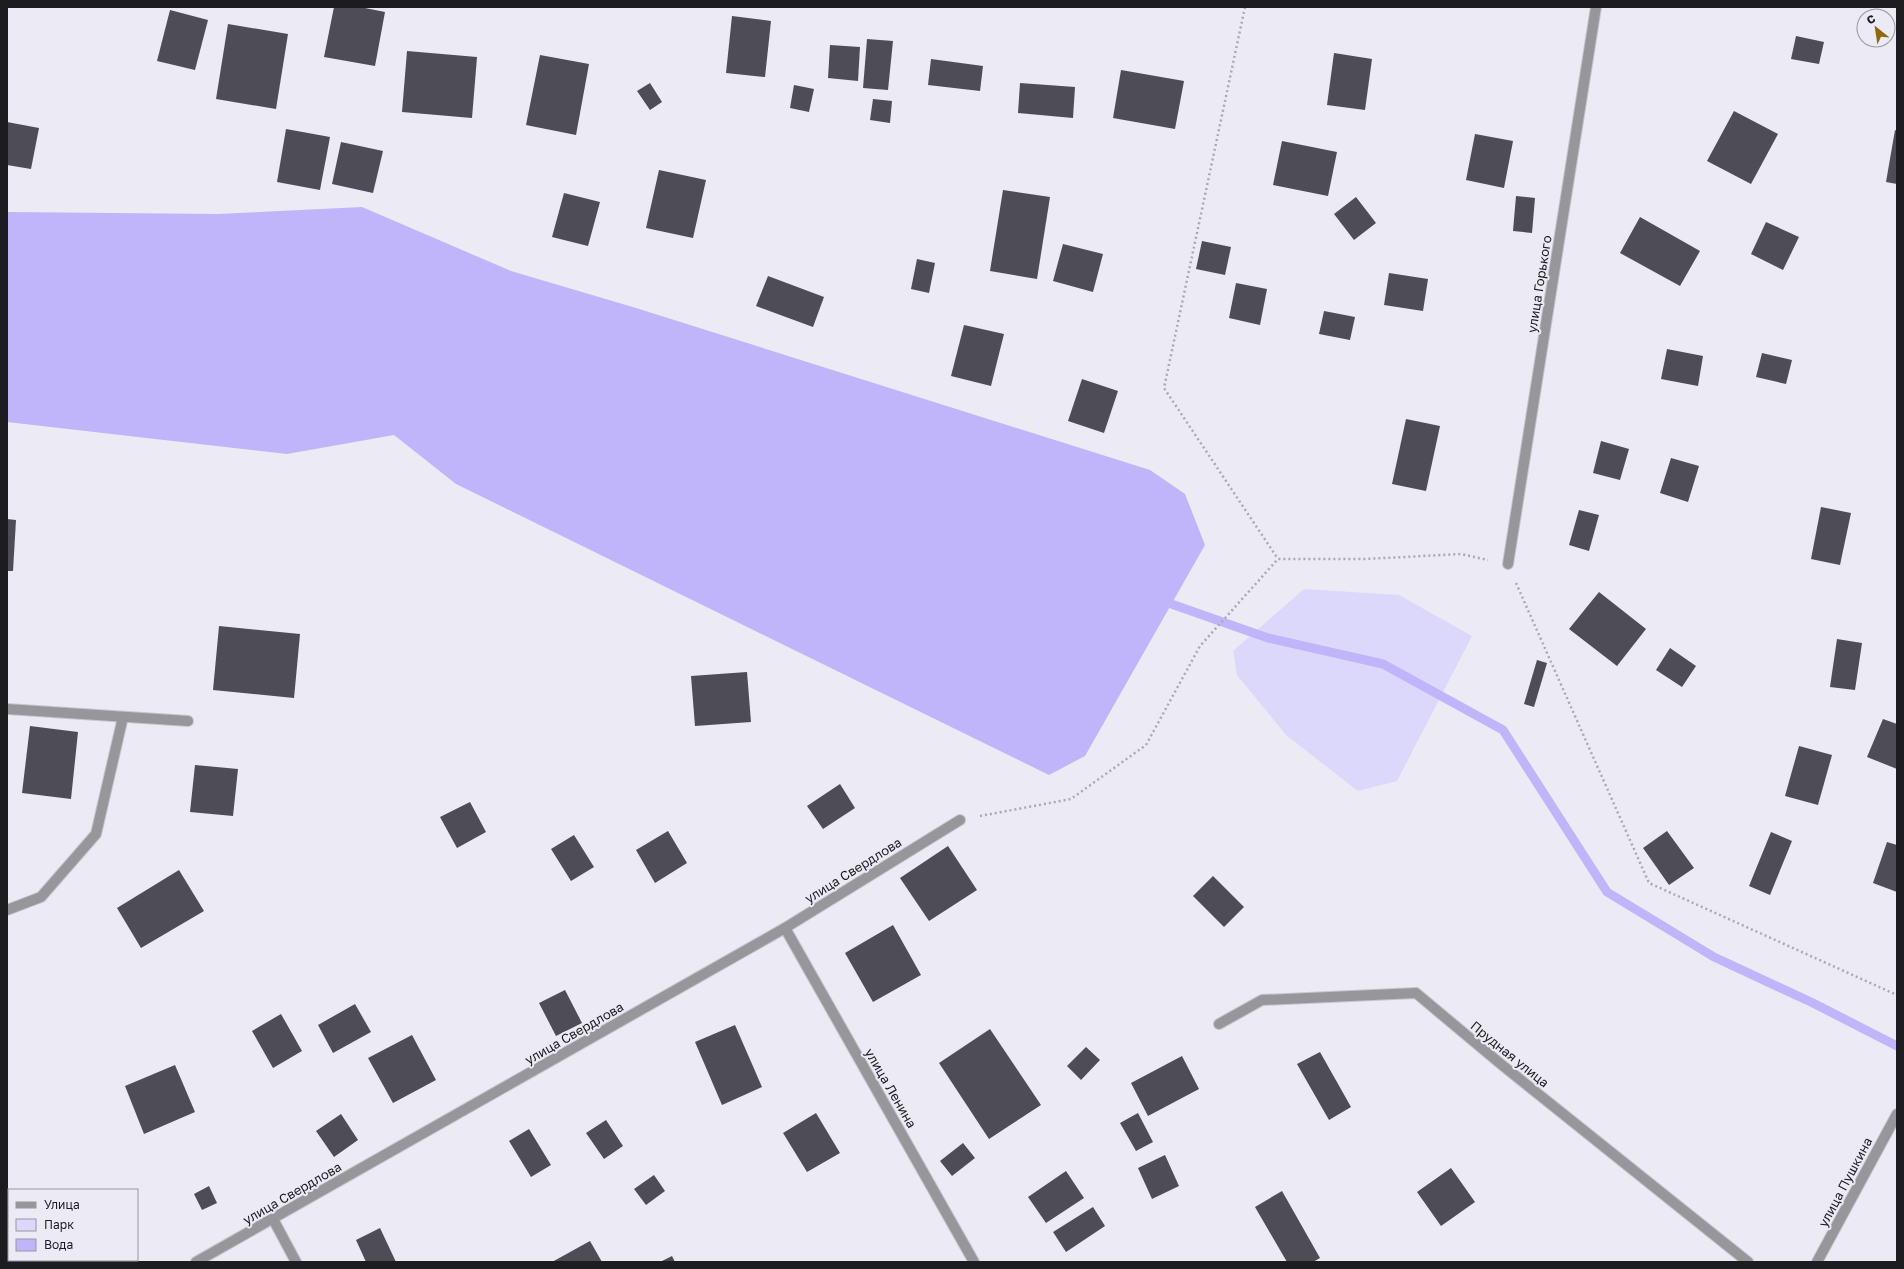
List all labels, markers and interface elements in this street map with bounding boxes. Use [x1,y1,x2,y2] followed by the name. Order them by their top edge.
[1856,8,1896,48] north arrow
[1864,11,1878,26] text: С
[1523,234,1555,334] street label: улица Горького
[802,834,904,906] street label: улица Свердлова
[522,998,626,1068] street label: улица Свердлова
[1468,1017,1552,1091] street label: Прудная улица
[862,1045,920,1131] street label: улица Ленина
[1815,1134,1875,1230] street label: улица Пушкина
[240,1158,344,1228] street label: улица Свердлова
[8,1189,138,1261] legend
[44,1197,80,1212] text: Улица
[44,1217,74,1232] text: Парк
[44,1237,73,1252] text: Вода

